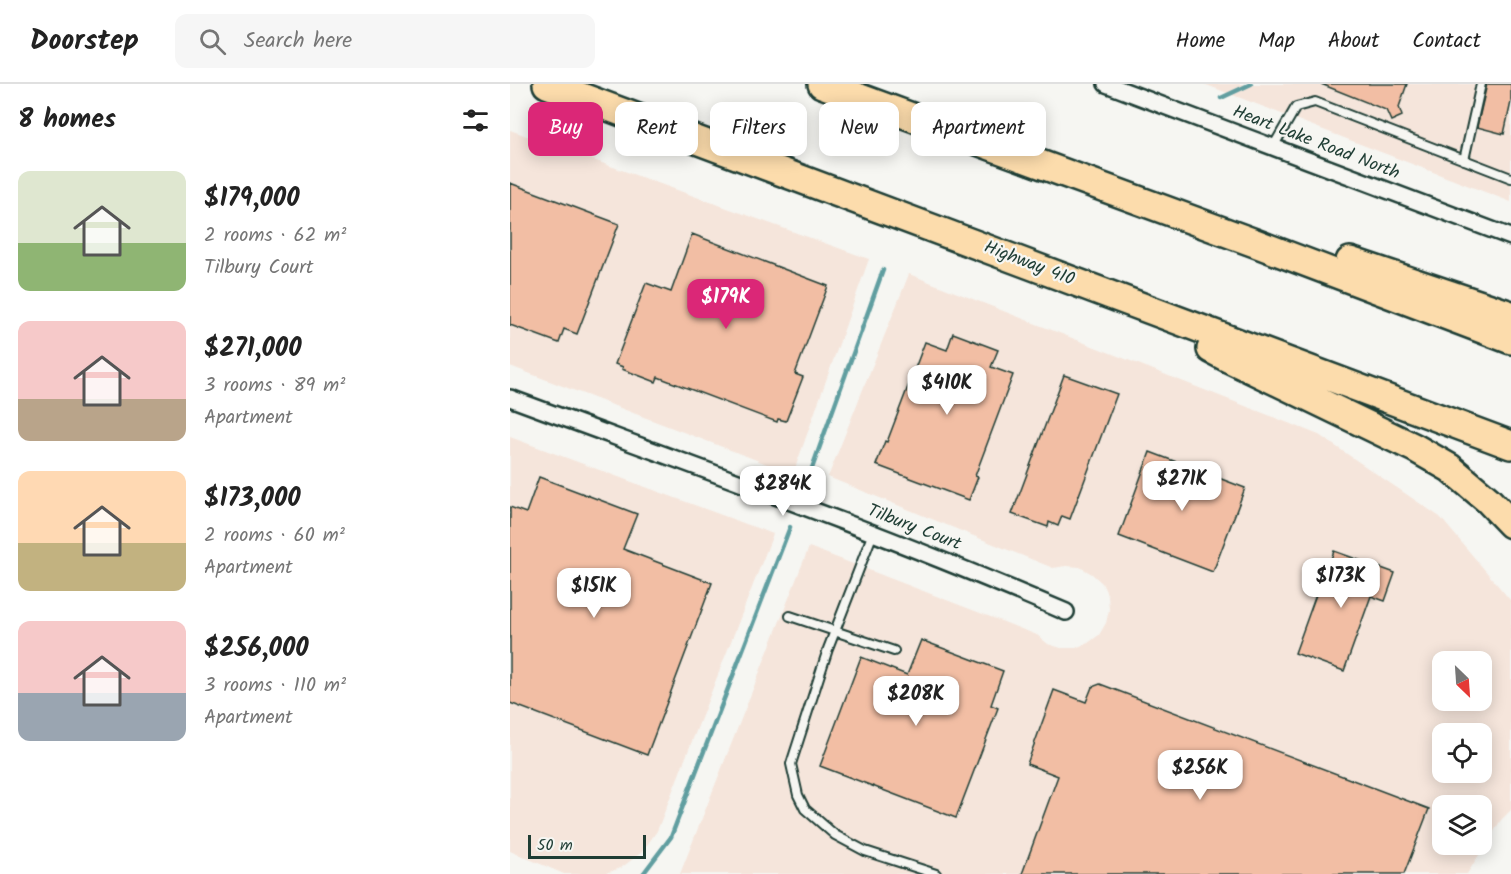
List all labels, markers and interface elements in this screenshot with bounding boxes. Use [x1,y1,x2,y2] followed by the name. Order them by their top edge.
[175,14,595,68] search box
[30,19,139,64] text: Doorstep
[244,24,352,59] text: Search here
[196,25,229,58] icon: search
[1176,25,1225,58] text: Home
[1258,25,1295,58] text: Map
[1328,25,1379,58] text: About
[1412,25,1481,58] text: Contact
[1228,98,1404,188] street label: Heart Lake Road North
[18,99,116,141] text: 8 homes
[528,102,603,156] chip: Buy
[615,102,698,156] chip: Rent
[710,102,807,156] chip: Filters
[819,102,899,156] chip: New
[911,102,1046,156] chip: Apartment
[459,104,492,137] icon: filters
[204,178,300,220] text: $179,000
[66,195,138,267] icon: home
[204,220,346,252] text: 2 rooms · 62 m²
[979,233,1079,295] street label: Highway 410
[204,252,314,284] text: Tilbury Court
[684,279,768,330] pin: $179K
[701,282,751,314] text: $179K
[204,328,302,370] text: $271,000
[66,345,138,417] icon: home
[905,365,989,416] pin: $410K
[921,368,973,400] text: $410K
[204,370,345,402] text: 3 rooms · 89 m²
[204,402,293,434] text: Apartment
[1140,461,1224,512] pin: $271K
[1156,464,1208,496] text: $271K
[741,466,825,517] pin: $284K
[754,469,812,501] text: $284K
[204,478,301,520] text: $173,000
[66,495,138,567] icon: home
[863,497,966,560] street label: Tilbury Court
[204,520,345,552] text: 2 rooms · 60 m²
[204,552,293,584] text: Apartment
[1299,558,1383,609] pin: $173K
[1316,561,1366,593] text: $173K
[552,568,636,619] pin: $151K
[571,571,617,603] text: $151K
[204,628,309,670] text: $256,000
[66,645,138,717] icon: home
[1432,651,1492,711] north arrow
[1432,651,1492,855] map controls
[204,670,346,702] text: 3 rooms · 110 m²
[874,676,958,727] pin: $208K
[887,679,945,711] text: $208K
[204,702,293,734] text: Apartment
[1432,723,1492,783] button: locate
[1158,750,1242,801] pin: $256K
[1172,753,1228,785] text: $256K
[1432,795,1492,855] button: layers
[528,832,646,860] scale bar
[537,833,573,858] text: 50 m

